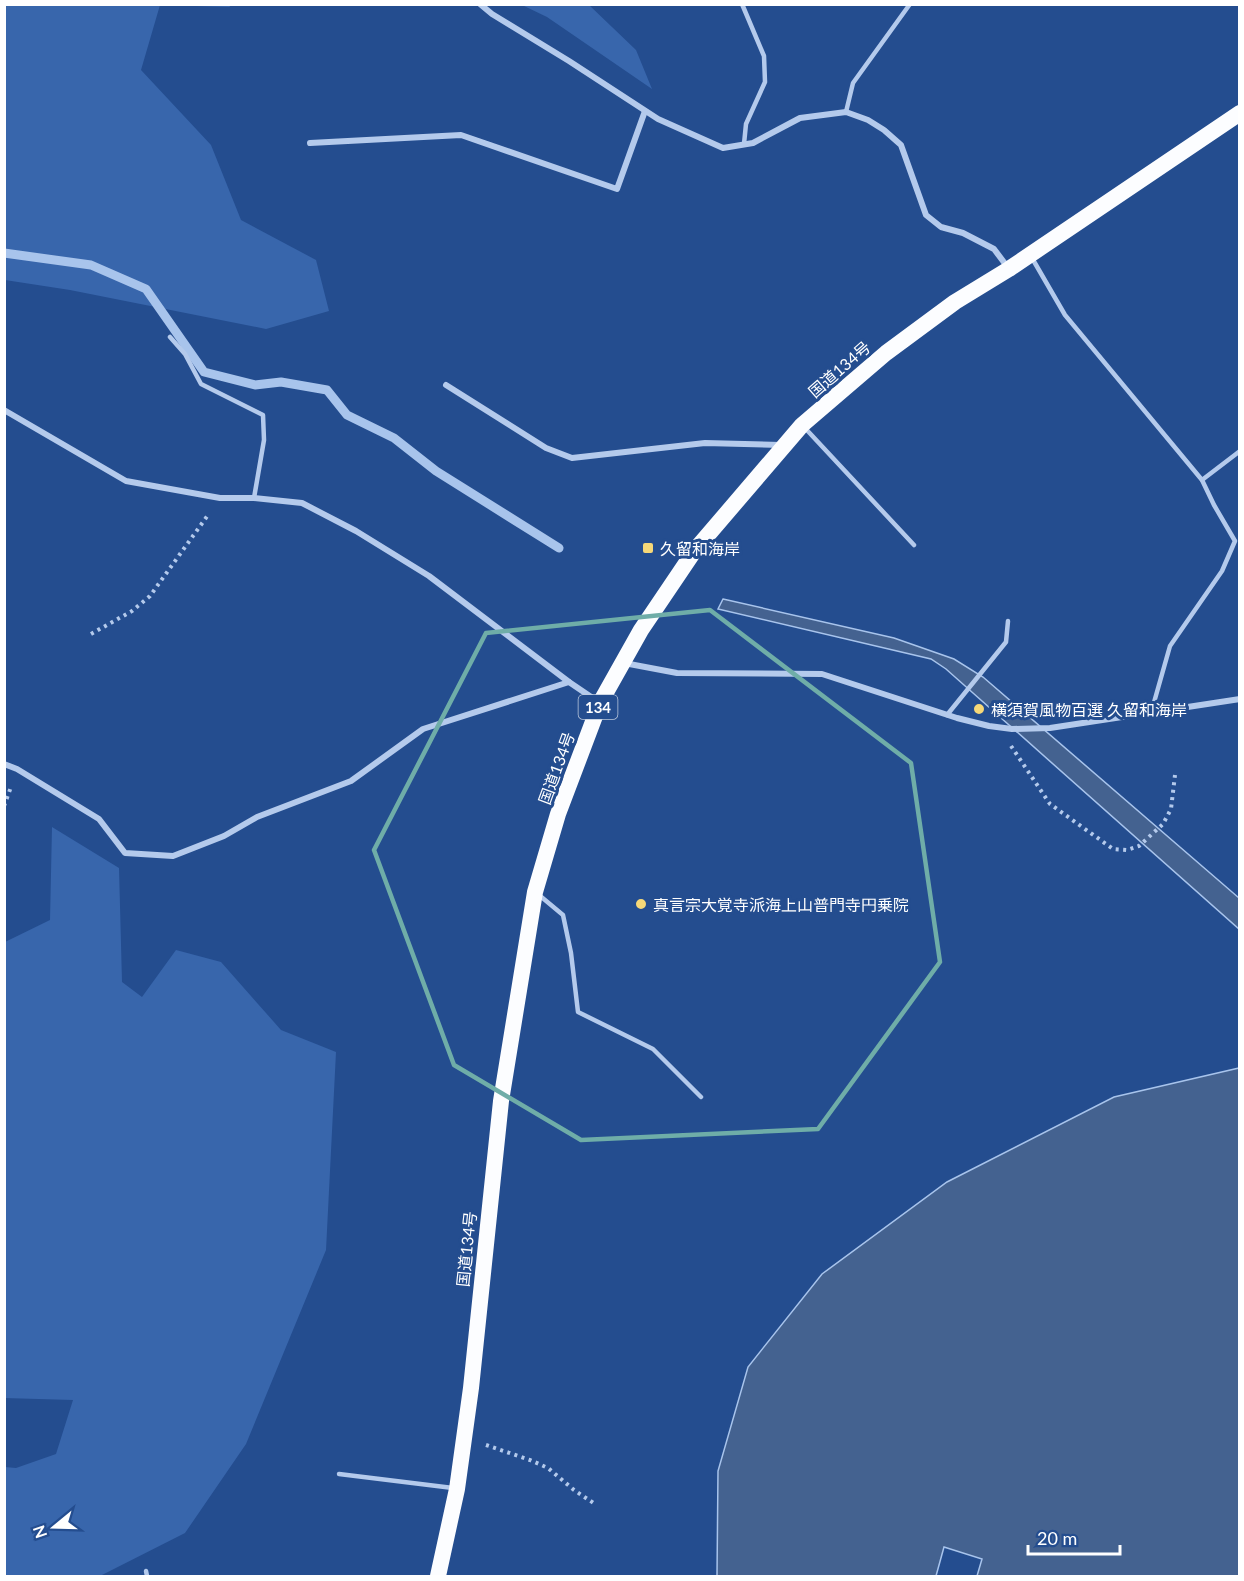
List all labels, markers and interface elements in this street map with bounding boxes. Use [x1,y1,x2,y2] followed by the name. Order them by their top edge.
[804,337,874,401] street label: 国道134号
[660,539,740,558] place label: 久留和海岸
[641,541,655,555] marker: 久留和海岸
[578,695,618,719] road number: 134
[991,700,1187,719] place label: 横須賀風物百選 久留和海岸
[972,702,986,716] marker: 横須賀風物百選 久留和海岸
[534,729,578,807] street label: 国道134号
[653,895,909,914] place label: 真言宗大覚寺派海上山普門寺円乗院
[634,897,648,911] marker: 真言宗大覚寺派海上山普門寺円乗院
[453,1210,479,1288] street label: 国道134号
[24,1497,84,1557] north arrow
[1028,1518,1120,1556] scale bar
[28,1523,50,1541] text: N
[1037,1527,1077,1549] text: 20 m

